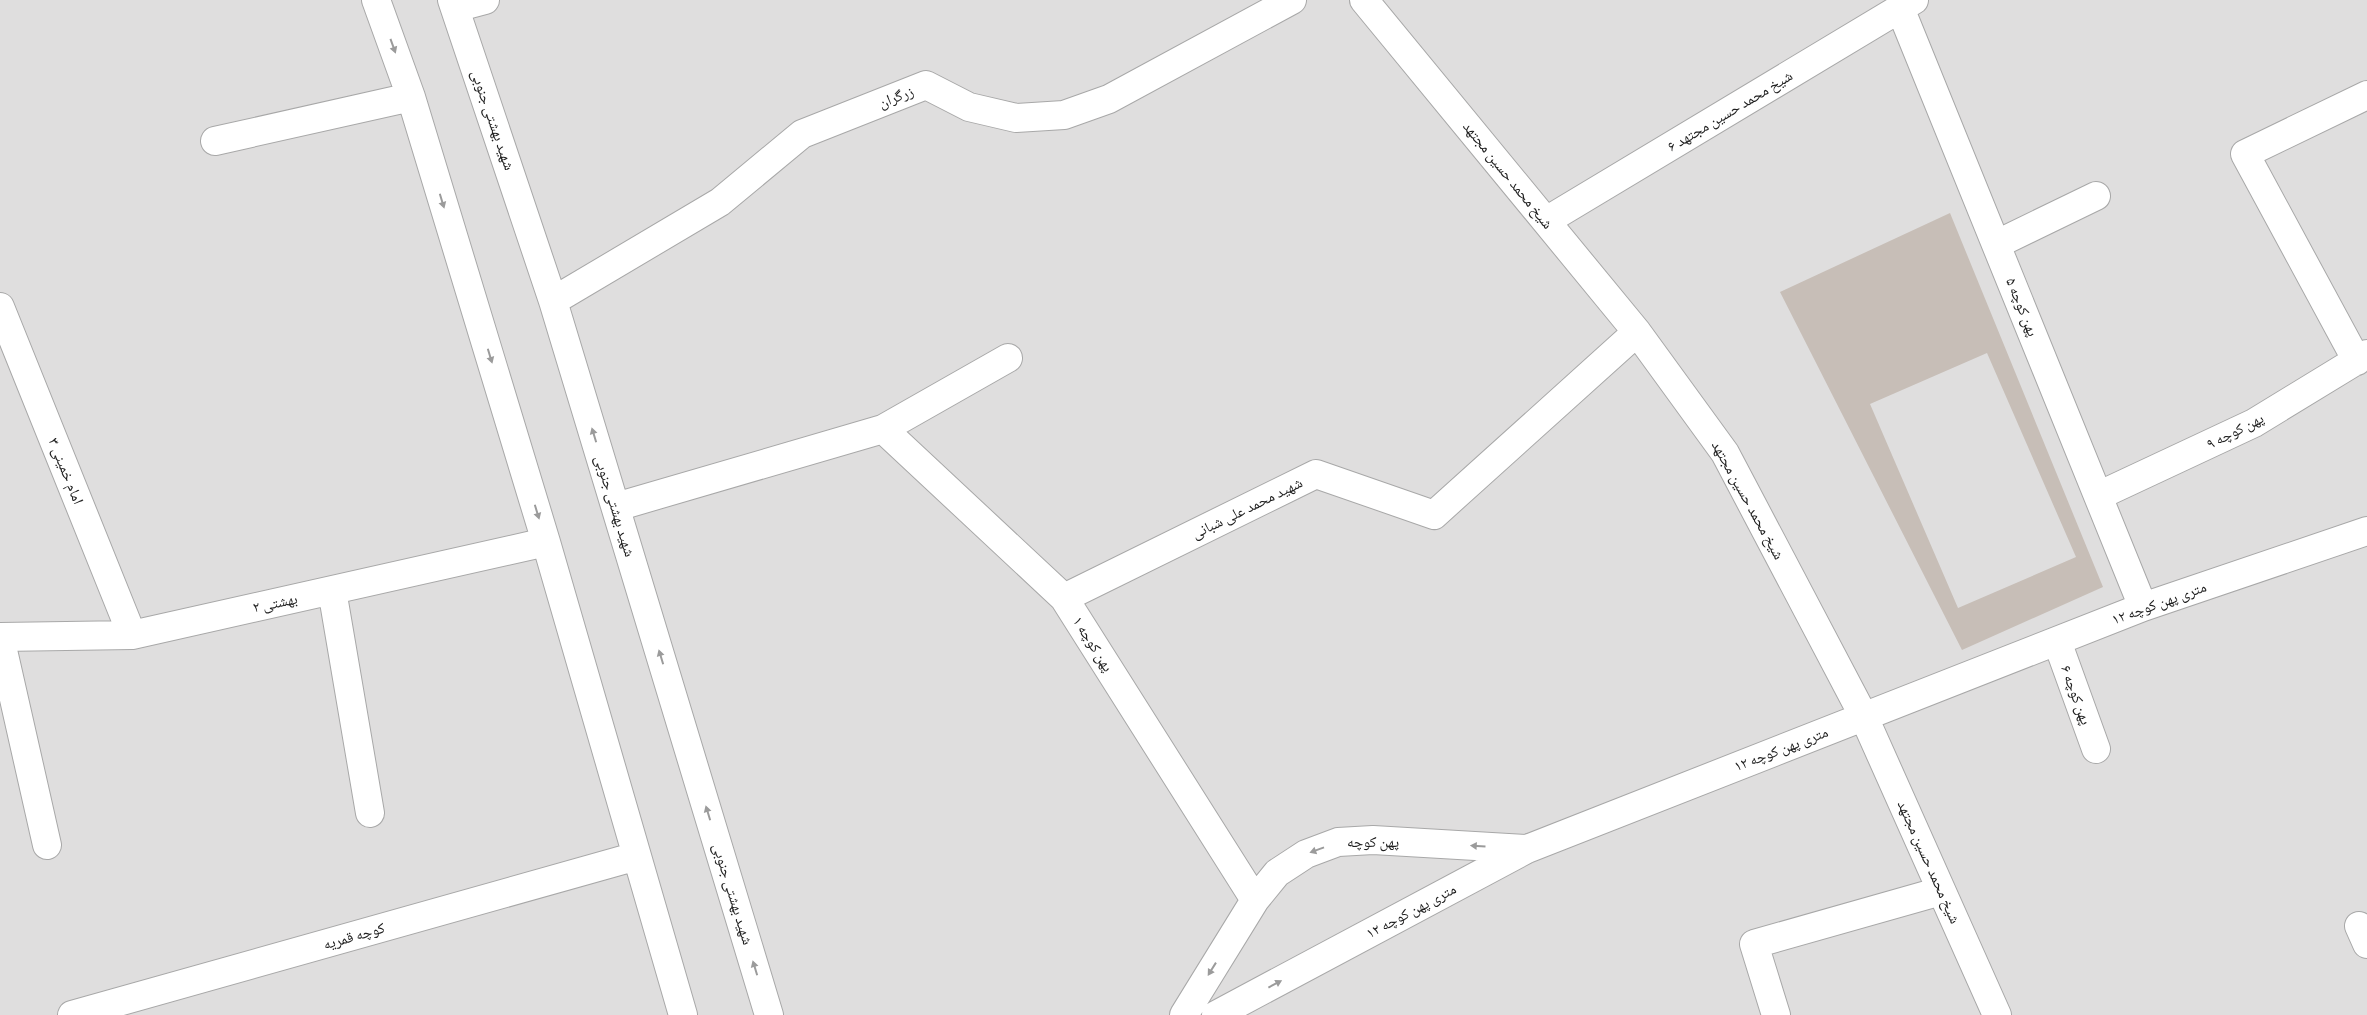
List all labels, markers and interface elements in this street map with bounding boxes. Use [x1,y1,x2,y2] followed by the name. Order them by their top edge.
[389,39,397,54] one-way arrow
[1664,66,1796,156] street label: شیخ محمد حسین مجتهد ۶
[466,67,520,173] street label: شهید بهشتی جنوبی
[876,81,917,113] street label: زرگران
[1458,117,1558,233] street label: شیخ محمد حسین مجتهد
[439,193,447,208] one-way arrow
[2001,275,2043,339] street label: پهن کوچه ۵
[486,349,494,364] one-way arrow
[2203,408,2267,454] street label: پهن کوچه ۹
[589,427,597,442] one-way arrow
[44,435,88,507] street label: امام خمینی ۳
[1707,437,1789,563] street label: شیخ محمد حسین مجتهد
[590,453,640,559] street label: شهید بهشتی جنوبی
[1188,472,1306,544] street label: شهید محمد علی شبانی
[533,504,541,519] one-way arrow
[2109,577,2209,629] street label: ۱۲ متری پهن کوچه
[251,589,299,617] street label: بهشتی ۲
[1068,612,1118,676] street label: پهن کوچه ۱
[657,650,664,665] one-way arrow
[2056,662,2096,728] street label: پهن کوچه ۶
[1731,722,1831,776] street label: ۱۲ متری پهن کوچه
[1893,797,1965,927] street label: شیخ محمد حسین مجتهد
[704,805,712,820] one-way arrow
[1347,832,1399,852] street label: پهن کوچه
[708,841,758,947] street label: شهید بهشتی جنوبی
[1470,842,1486,850] one-way arrow
[1310,846,1325,854] one-way arrow
[1362,879,1460,943] street label: ۱۲ متری پهن کوچه
[321,918,387,953] street label: کوچه قمریه
[751,961,759,976] one-way arrow
[1208,962,1217,975] one-way arrow
[1268,980,1282,988] one-way arrow

